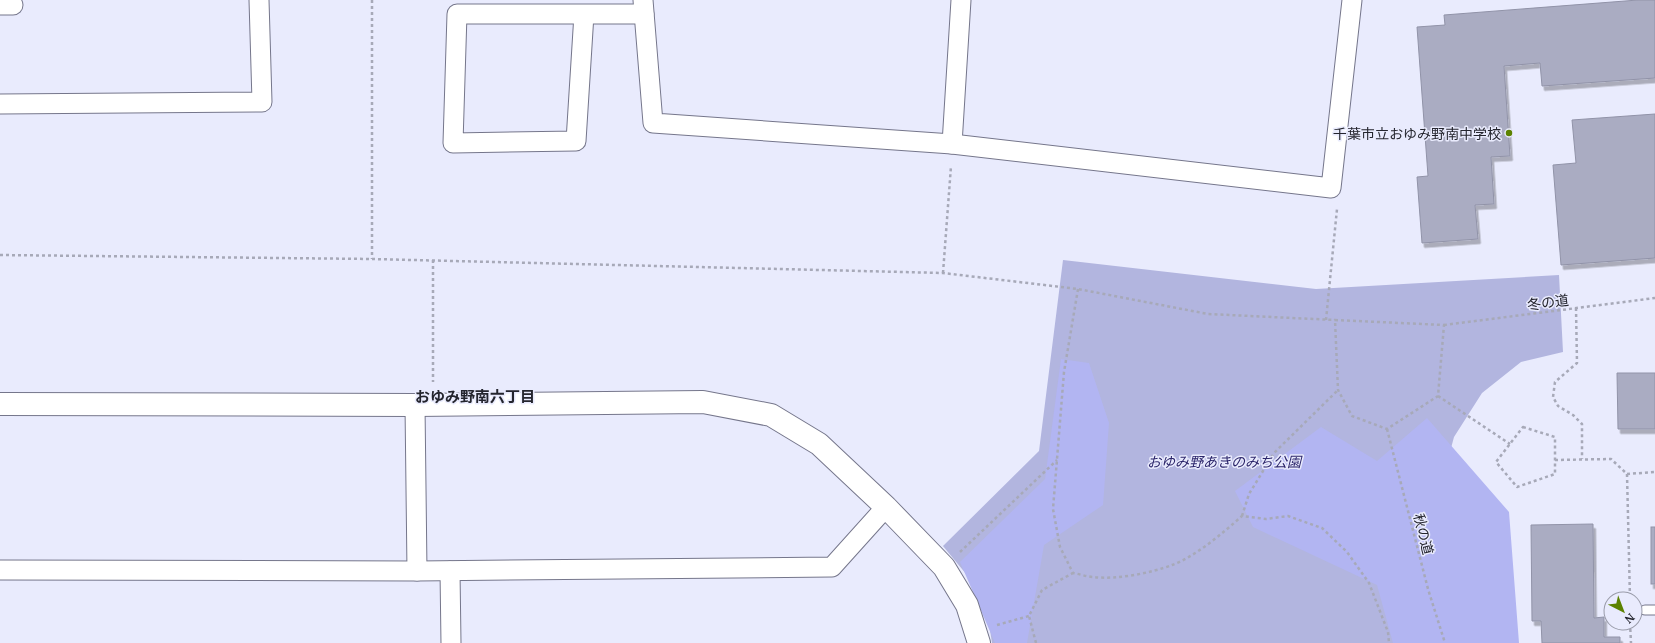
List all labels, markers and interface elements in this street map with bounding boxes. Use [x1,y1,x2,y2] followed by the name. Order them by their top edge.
[1333,124,1501,143] place label: 千葉市立おゆみ野南中学校
[1504,128,1514,138] marker: 千葉市立おゆみ野南中学校
[1526,290,1570,314] street label: 冬の道
[415,386,535,406] district label: おゆみ野南六丁目
[1147,452,1303,471] park label: おゆみ野あきのみち公園
[1410,511,1438,557] street label: 秋の道
[1603,591,1643,631] north arrow
[1622,610,1638,627] text: N

